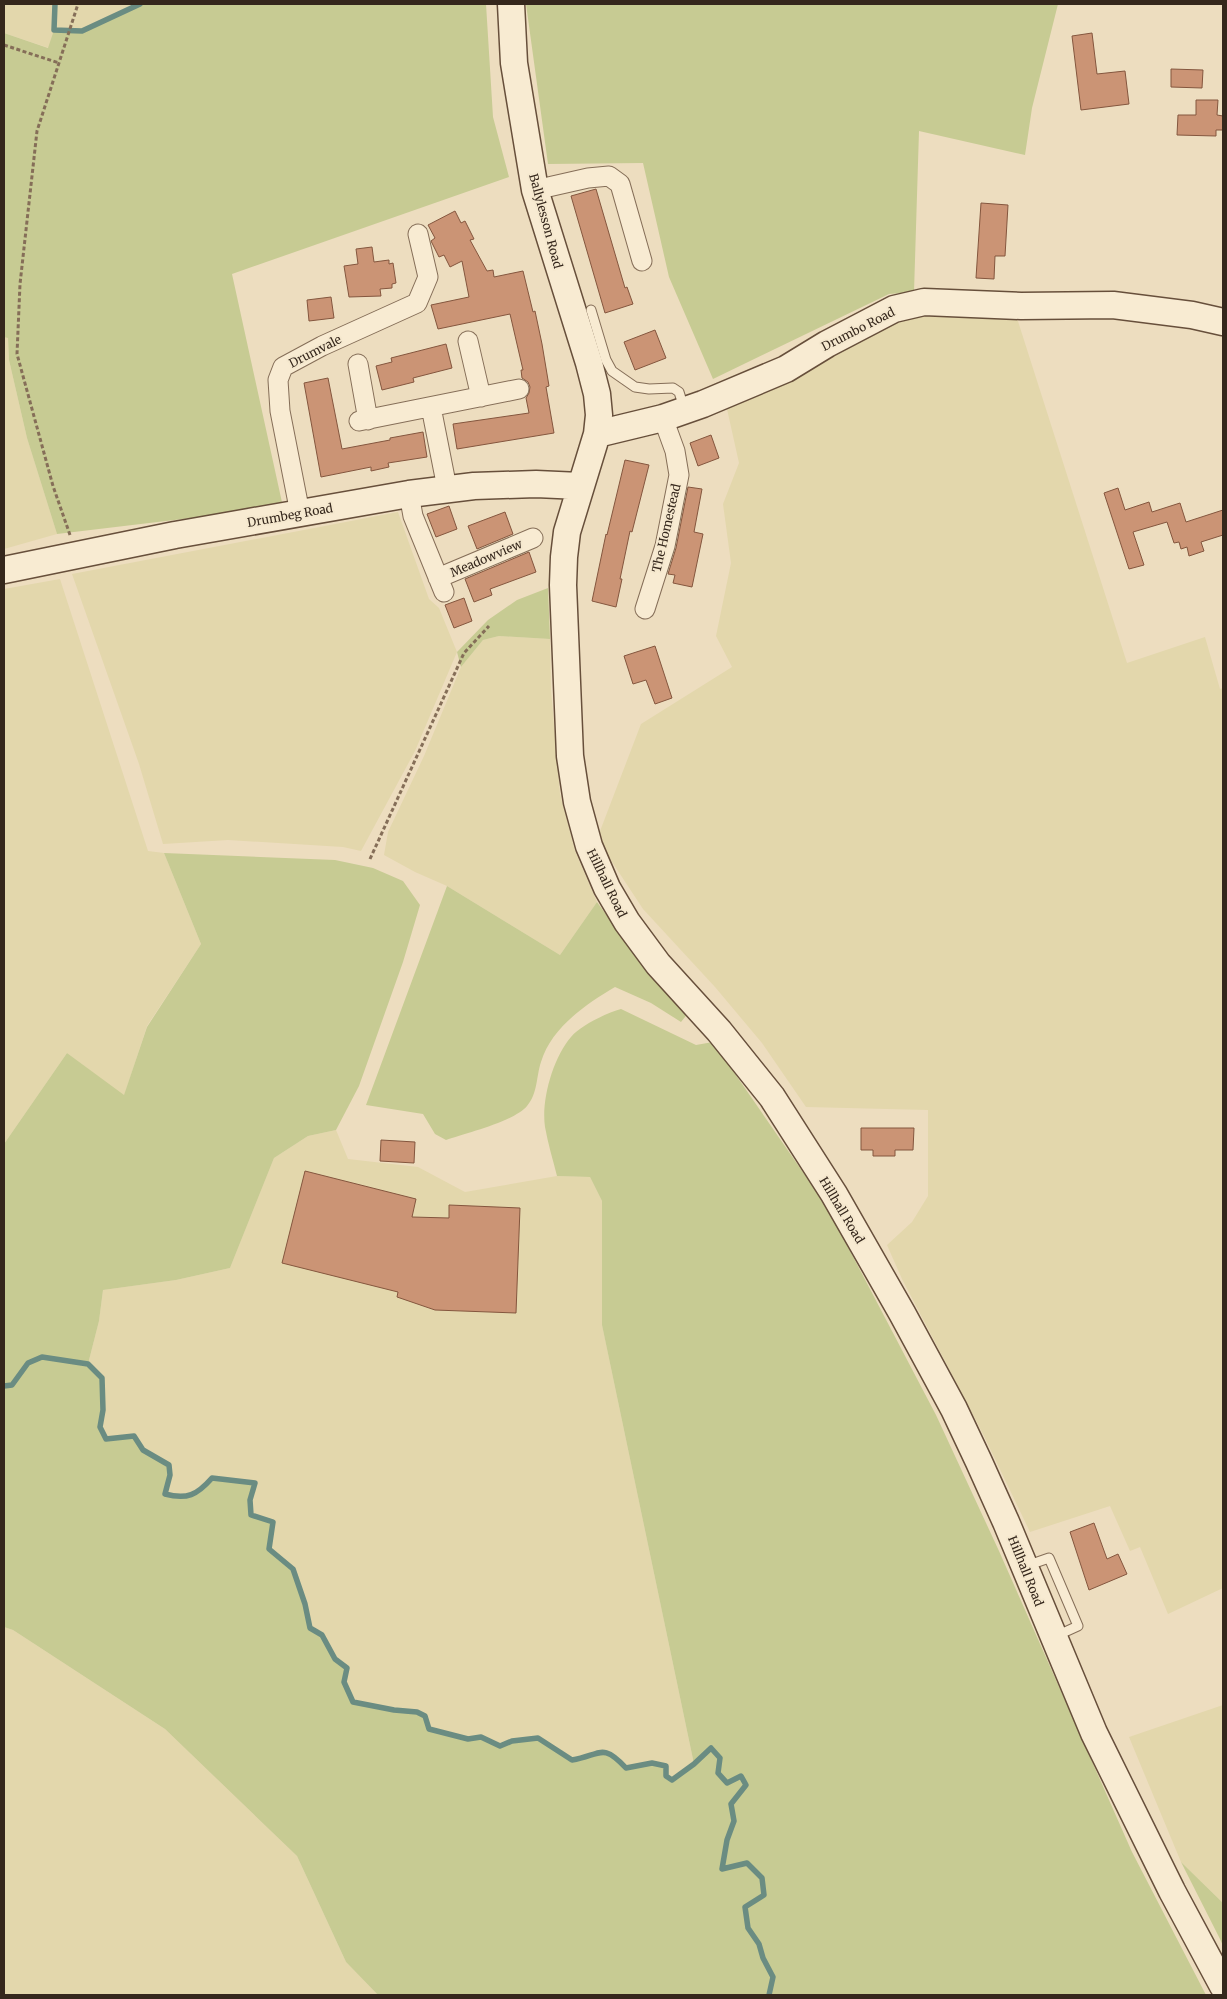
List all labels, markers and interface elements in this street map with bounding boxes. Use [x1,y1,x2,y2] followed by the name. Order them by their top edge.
[526,172,566,270] street label: Ballylesson Road
[819,304,897,354] street label: Drumbo Road
[286,331,344,371] street label: Drumvale
[649,482,683,574] street label: The Homestead
[246,500,334,530] street label: Drumbeg Road
[448,536,525,580] street label: Meadowview
[584,846,630,920] street label: Hillhall Road
[816,1174,868,1246] street label: Hillhall Road
[1005,1534,1047,1608] street label: Hillhall Road

